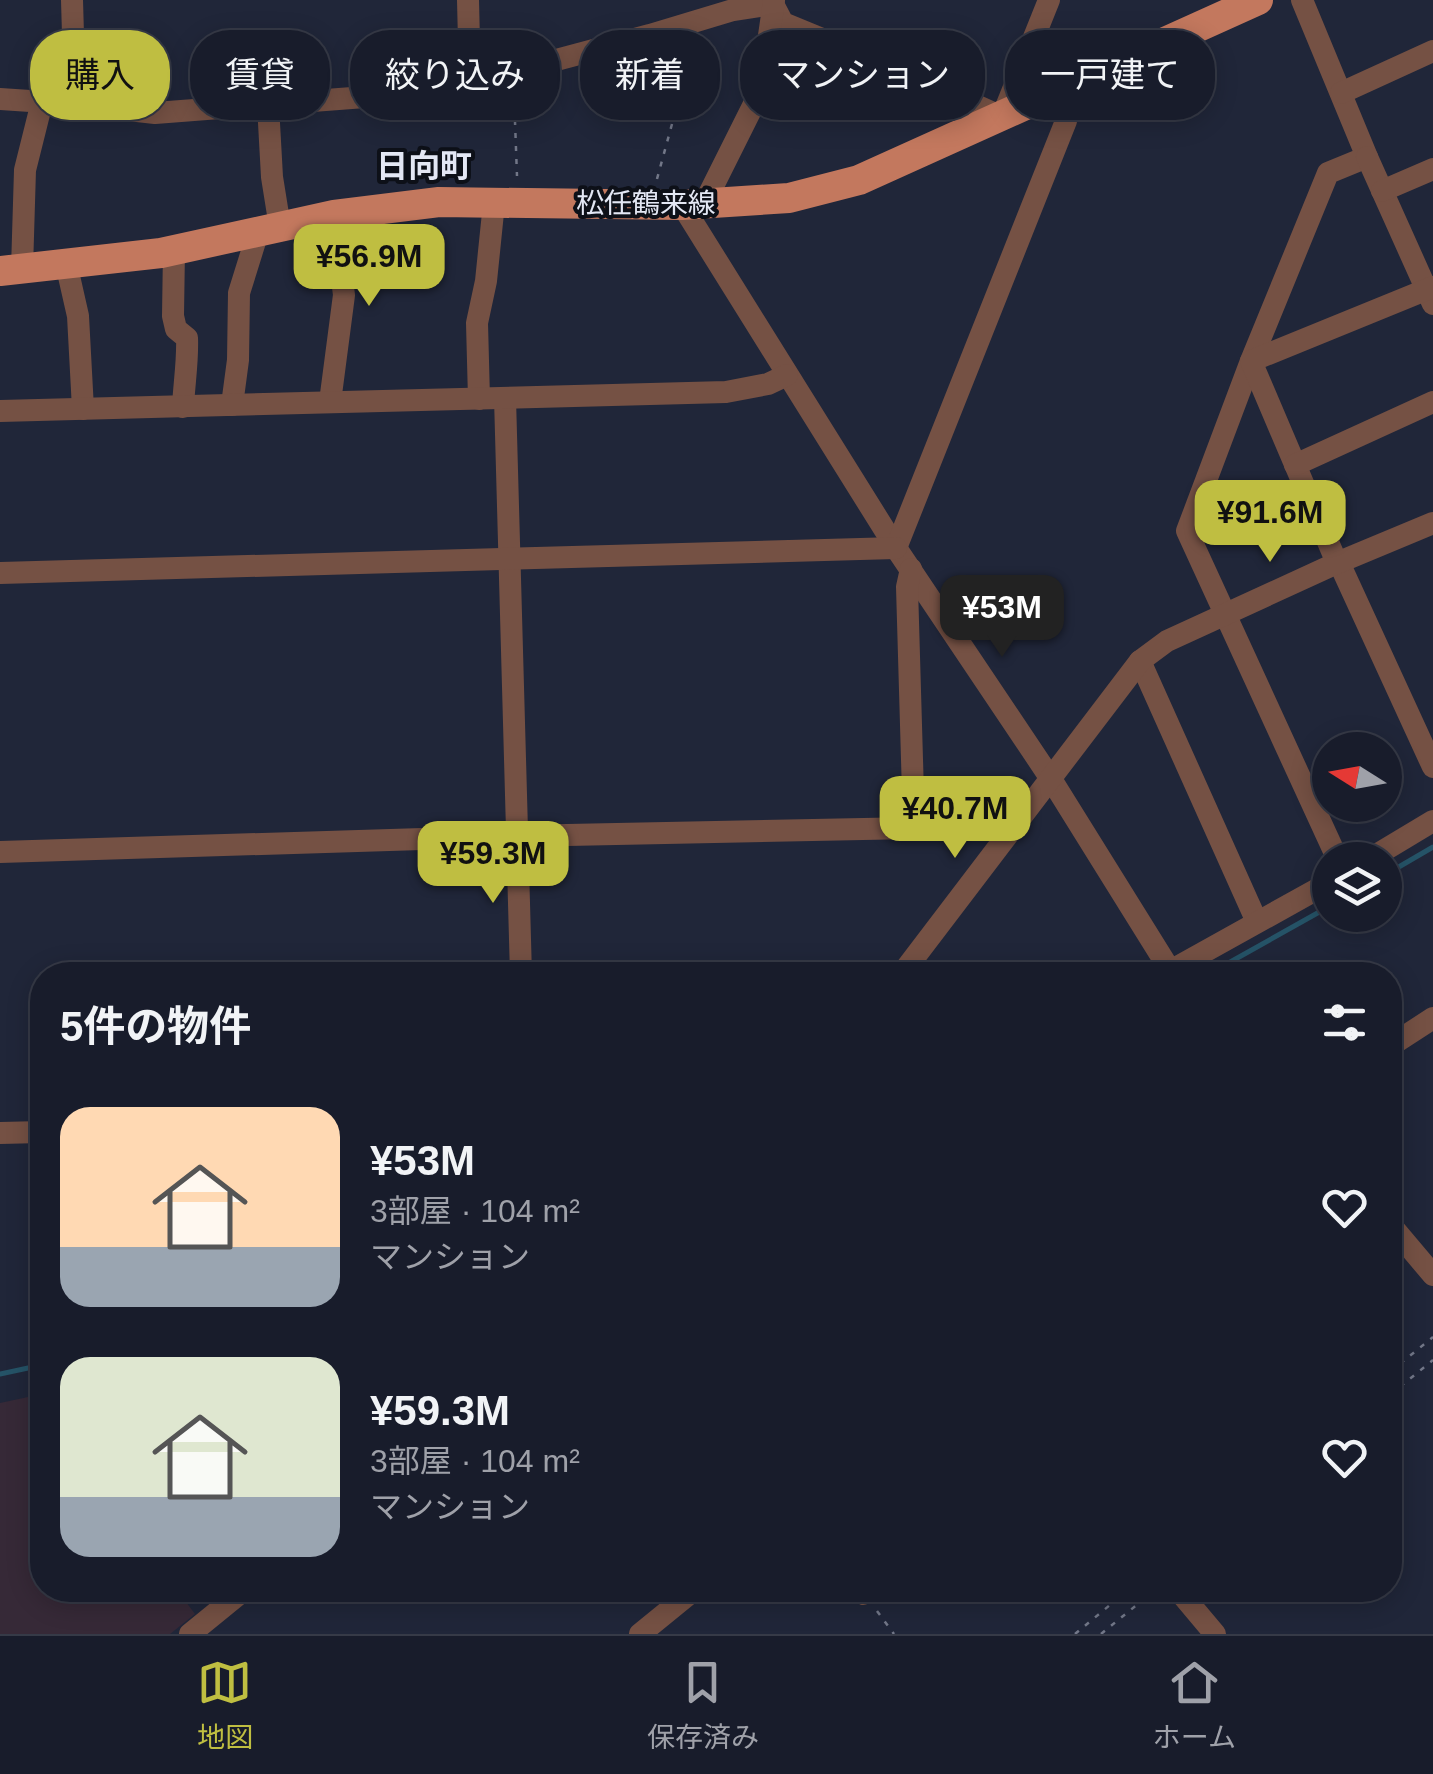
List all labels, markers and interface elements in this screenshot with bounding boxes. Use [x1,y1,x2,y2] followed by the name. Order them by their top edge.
[30,30,170,120] chip: 購入
[190,30,330,120] chip: 賃貸
[350,30,560,120] chip: 絞り込み
[580,30,720,120] chip: 新着
[740,30,985,120] chip: マンション
[1005,30,1215,120] chip: 一戸建て
[376,148,472,184] district label: 日向町
[576,188,716,219] street label: 松任鶴来線
[288,224,450,309] pin: ¥56.9M
[316,238,422,274] text: ¥56.9M
[1189,480,1351,565] pin: ¥91.6M
[1217,494,1323,530] text: ¥91.6M
[943,575,1061,660] pin: ¥53M
[962,589,1042,625] text: ¥53M
[1312,732,1402,822] north arrow
[1312,732,1402,932] map controls
[874,776,1036,861] pin: ¥40.7M
[902,790,1008,826] text: ¥40.7M
[412,821,574,906] pin: ¥59.3M
[440,835,546,871] text: ¥59.3M
[1312,842,1402,932] button: layers
[1317,995,1372,1050] icon: filters
[60,1003,251,1050] text: 5件の物件
[370,1137,475,1184] text: ¥53M
[140,1147,260,1267] icon: home
[1317,1180,1372,1235] icon: heart
[370,1193,580,1229] text: 3部屋 · 104 m²
[370,1239,530,1275] text: マンション
[370,1387,510,1434] text: ¥59.3M
[140,1397,260,1517] icon: home
[1317,1430,1372,1485] icon: heart
[370,1443,580,1479] text: 3部屋 · 104 m²
[370,1489,530,1525] text: マンション
[197,1655,253,1755] tab: 地図
[647,1655,759,1755] tab: 保存済み
[1153,1655,1236,1755] tab: ホーム

